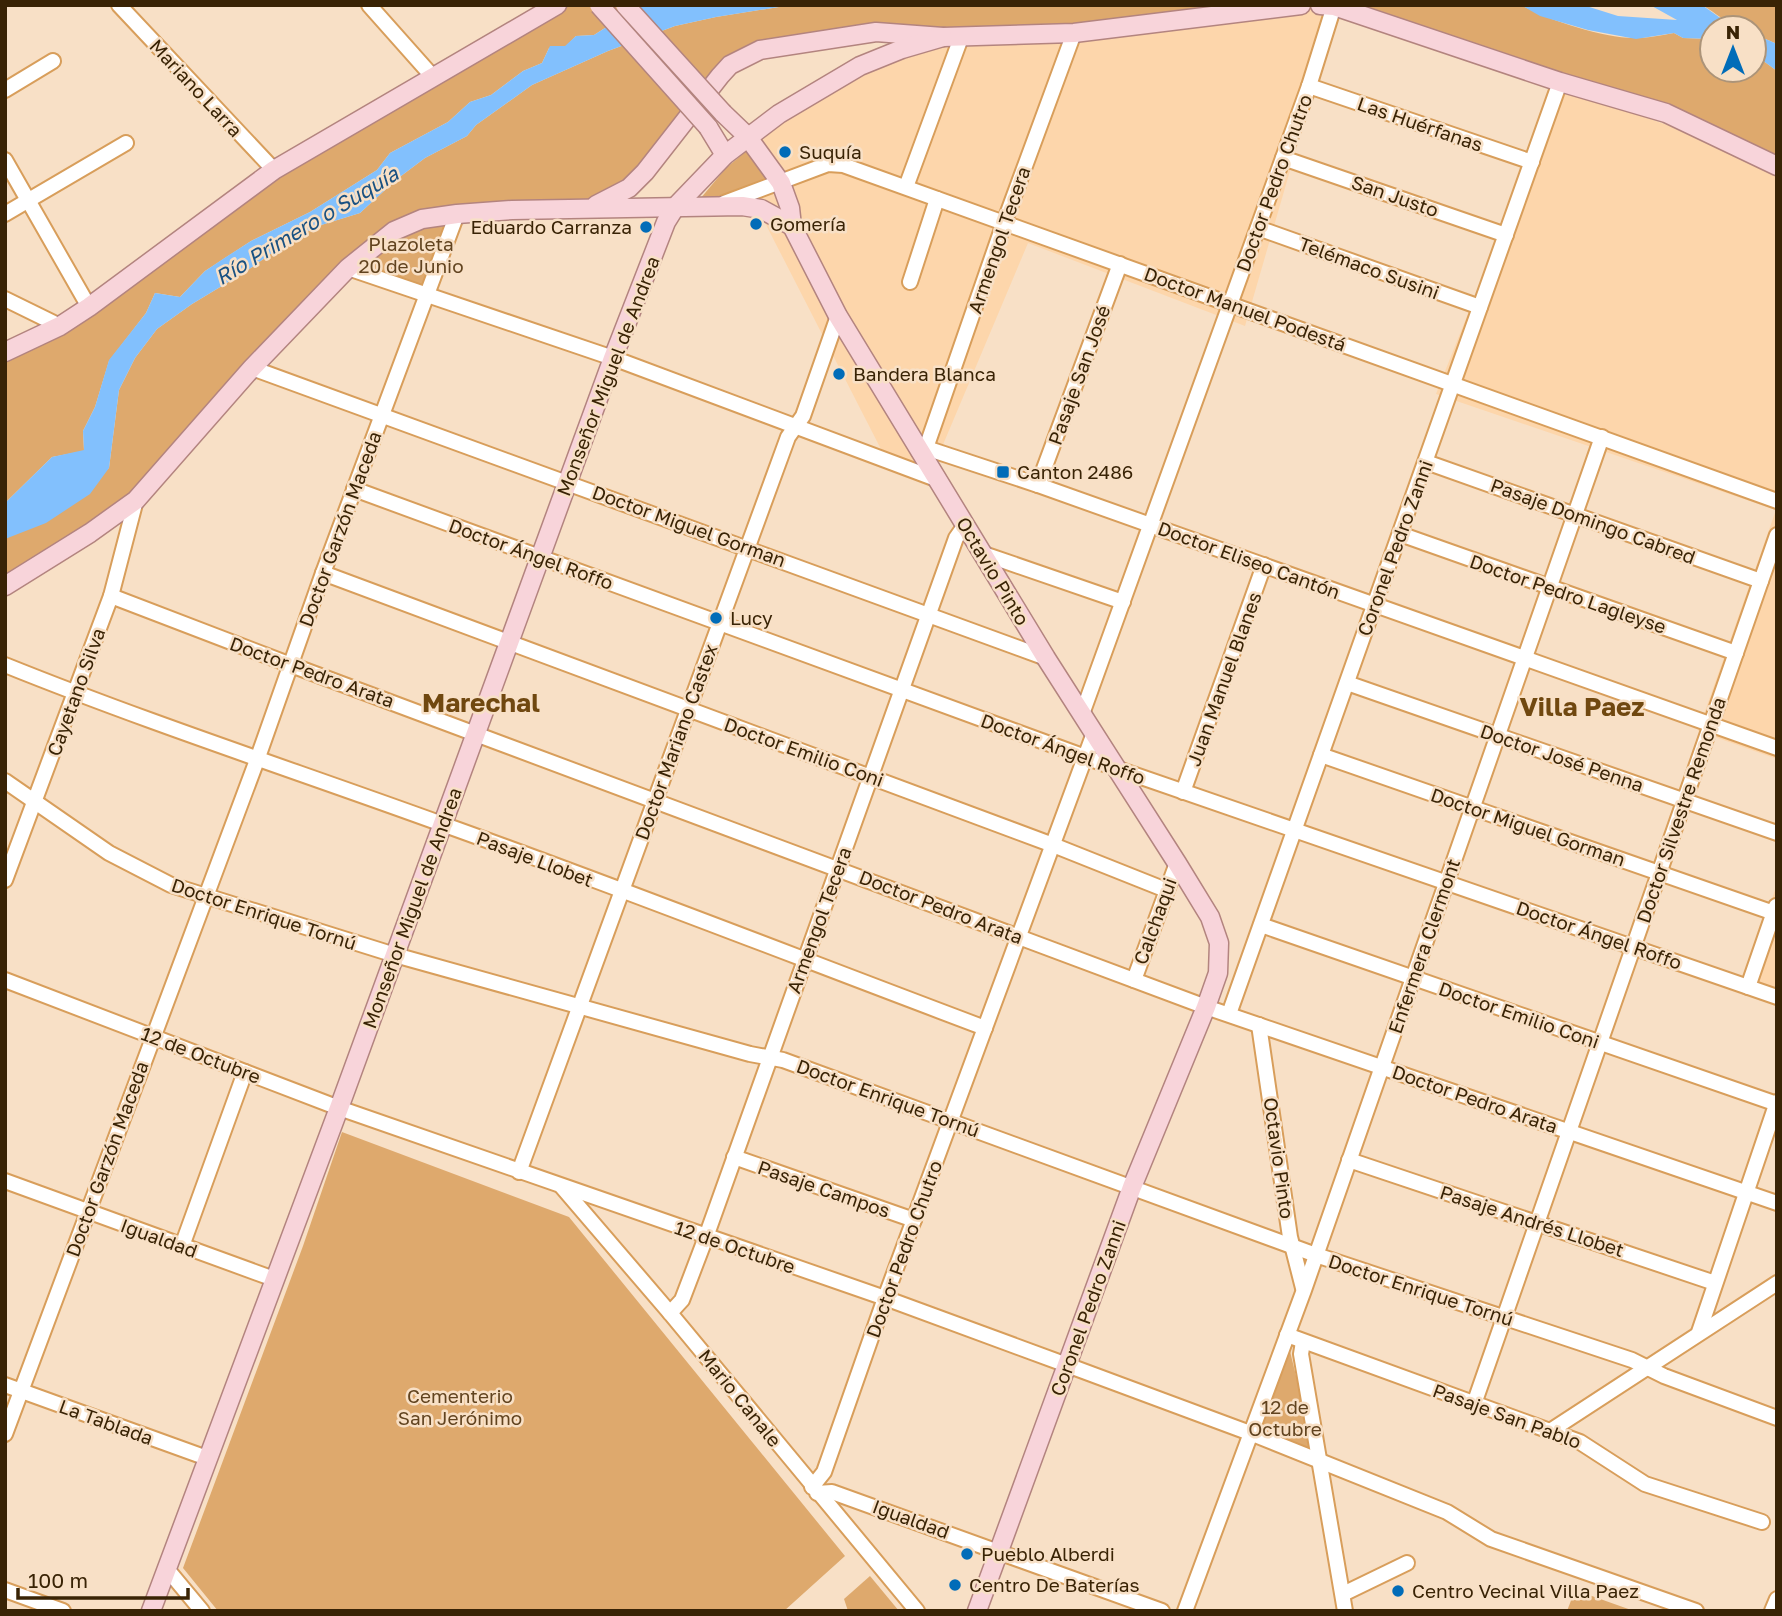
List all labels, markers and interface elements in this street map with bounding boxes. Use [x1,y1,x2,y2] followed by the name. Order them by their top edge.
[1698,14,1768,84] north arrow
[1726,20,1740,43] text: N
[145,34,247,141] street label: Mariano Larra
[1231,91,1316,275] street label: Doctor Pedro Chutro
[1354,91,1486,156] street label: Las Huérfanas
[799,140,862,163] place label: Suquía
[777,144,793,160] marker: Suquía
[210,160,404,290] water label: Río Primero o Suquía
[963,163,1034,316] street label: Armengol Tecera
[1349,170,1442,221] street label: San Justo
[770,212,846,235] place label: Gomería
[470,215,632,238] place label: Eduardo Carranza
[748,216,764,232] marker: Gomería
[638,219,654,235] marker: Eduardo Carranza
[1296,231,1442,304] street label: Telémaco Susini
[358,232,464,277] park label: Plazoleta 20 de Junio
[551,253,664,499] street label: Monseñor Miguel de Andrea
[1141,261,1349,356] street label: Doctor Manuel Podestá
[1043,302,1114,448] street label: Pasaje San José
[853,362,996,385] place label: Bandera Blanca
[831,366,847,382] marker: Bandera Blanca
[293,428,386,630] street label: Doctor Garzón Maceda
[1352,457,1437,639] street label: Coronel Pedro Zanni
[1017,460,1133,483] place label: Canton 2486
[995,464,1011,480] marker: Canton 2486
[1488,473,1699,568] street label: Pasaje Domingo Cabred
[589,480,789,571] street label: Doctor Miguel Gorman
[952,512,1035,629] street label: Octavio Pinto
[446,513,617,594] street label: Doctor Ángel Roffo
[1155,516,1343,603] street label: Doctor Eliseo Cantón
[1467,549,1669,638] street label: Doctor Pedro Lagleyse
[1181,589,1266,769] street label: Juan Manuel Blanes
[730,606,773,629] place label: Lucy
[708,610,724,626] marker: Lucy
[42,625,109,759] street label: Cayetano Silva
[227,631,398,712] street label: Doctor Pedro Arata
[629,641,722,843] street label: Doctor Mariano Castex
[422,687,540,718] district label: Marechal
[1519,691,1645,722] district label: Villa Paez
[1631,694,1730,926] street label: Doctor Silvestre Remonda
[978,708,1149,789] street label: Doctor Ángel Roffo
[721,712,887,791] street label: Doctor Emilio Coni
[1477,719,1647,796] street label: Doctor José Penna
[1428,782,1628,871] street label: Doctor Miguel Gorman
[357,784,466,1031] street label: Monseñor Miguel de Andrea
[474,826,597,891] street label: Pasaje Llobet
[781,844,856,996] street label: Armengol Tecera
[1383,855,1464,1036] street label: Enfermera Clermont
[856,865,1026,948] street label: Doctor Pedro Arata
[169,873,359,954] street label: Doctor Enrique Tornú
[1128,874,1181,967] street label: Calchaqui
[1513,895,1685,974] street label: Doctor Ángel Roffo
[1436,976,1602,1053] street label: Doctor Emilio Coni
[138,1021,264,1088] street label: 12 de Octubre
[794,1054,983,1141] street label: Doctor Enrique Tornú
[60,1058,153,1260] street label: Doctor Garzón Maceda
[1389,1059,1561,1138] street label: Doctor Pedro Arata
[1260,1096,1299,1220] street label: Octavio Pinto
[755,1155,893,1222] street label: Pasaje Campos
[861,1157,946,1341] street label: Doctor Pedro Chutro
[1437,1180,1627,1261] street label: Pasaje Andrés Llobet
[118,1213,201,1262] street label: Igualdad
[672,1215,798,1278] street label: 12 de Octubre
[1045,1217,1130,1399] street label: Coronel Pedro Zanni
[1326,1249,1516,1330] street label: Doctor Enrique Tornú
[694,1344,787,1451] street label: Mario Canale
[1430,1378,1584,1453] street label: Pasaje San Pablo
[398,1384,522,1429] park label: Cementerio San Jerónimo
[56,1394,156,1449] street label: La Tablada
[1248,1395,1322,1440] park label: 12 de Octubre
[870,1494,953,1543] street label: Igualdad
[981,1542,1115,1565] place label: Pueblo Alberdi
[959,1546,975,1562] marker: Pueblo Alberdi
[18,1556,187,1600] scale bar
[28,1567,88,1593] text: 100 m
[969,1573,1140,1596] place label: Centro De Baterías
[947,1577,963,1593] marker: Centro De Baterías
[1412,1579,1639,1602] place label: Centro Vecinal Villa Paez
[1390,1583,1406,1599] marker: Centro Vecinal Villa Paez

